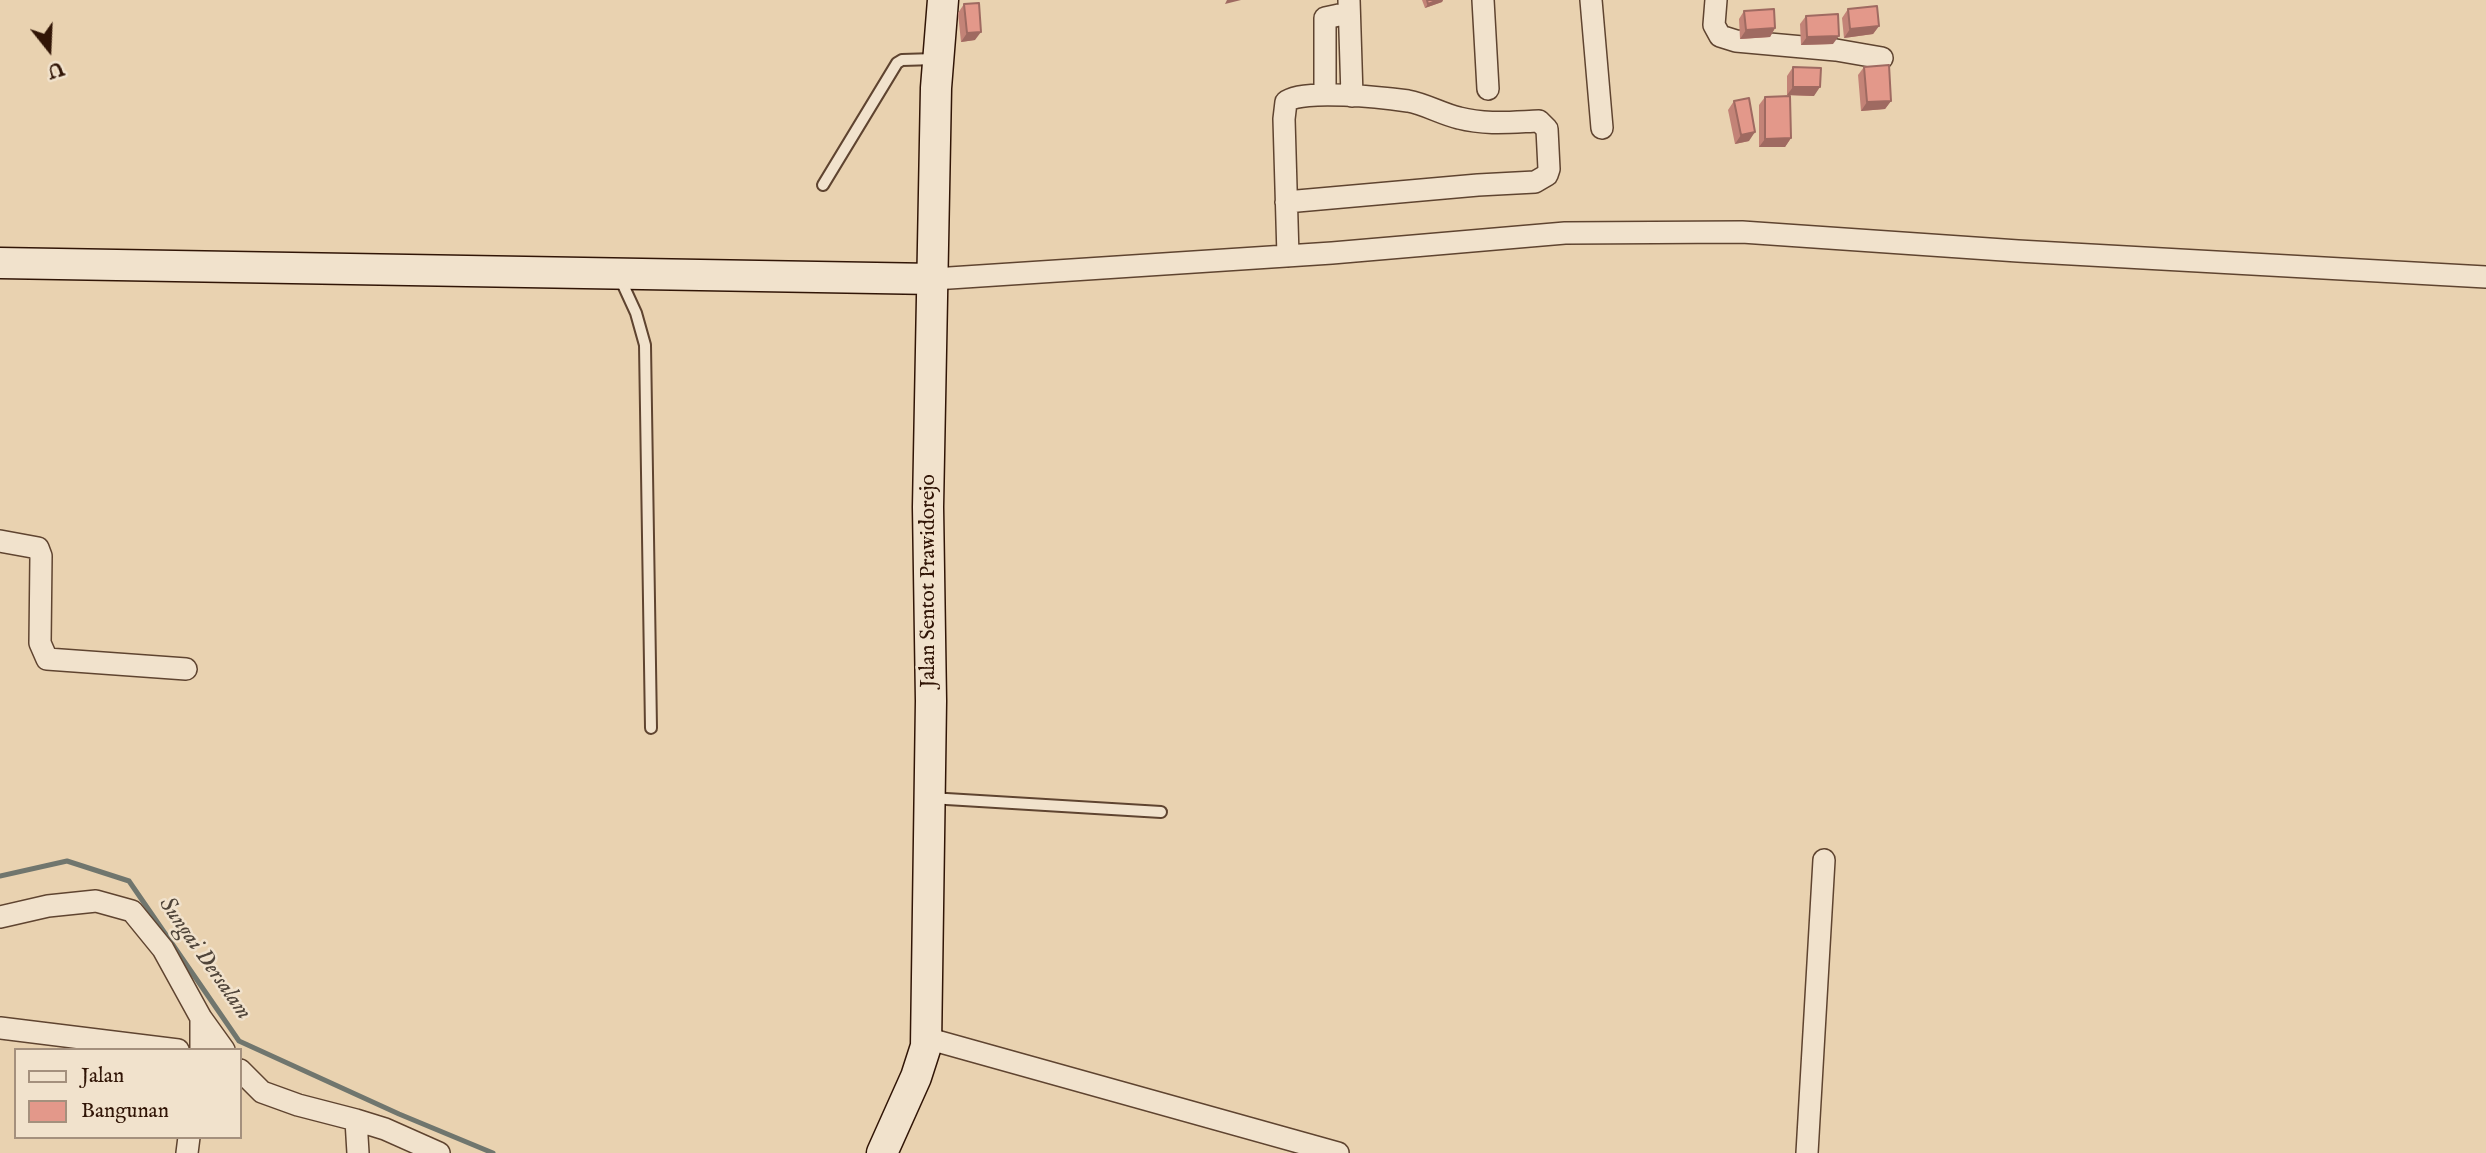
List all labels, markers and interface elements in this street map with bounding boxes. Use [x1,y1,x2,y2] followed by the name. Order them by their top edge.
[14,14,84,84] north arrow
[44,55,67,83] text: U
[917,474,943,688] street label: Jalan Sentot Prawidorejo
[152,892,256,1026] water label: Sungai Dersalam
[14,1048,242,1139] legend
[81,1063,124,1090] text: Jalan
[81,1098,169,1125] text: Bangunan

